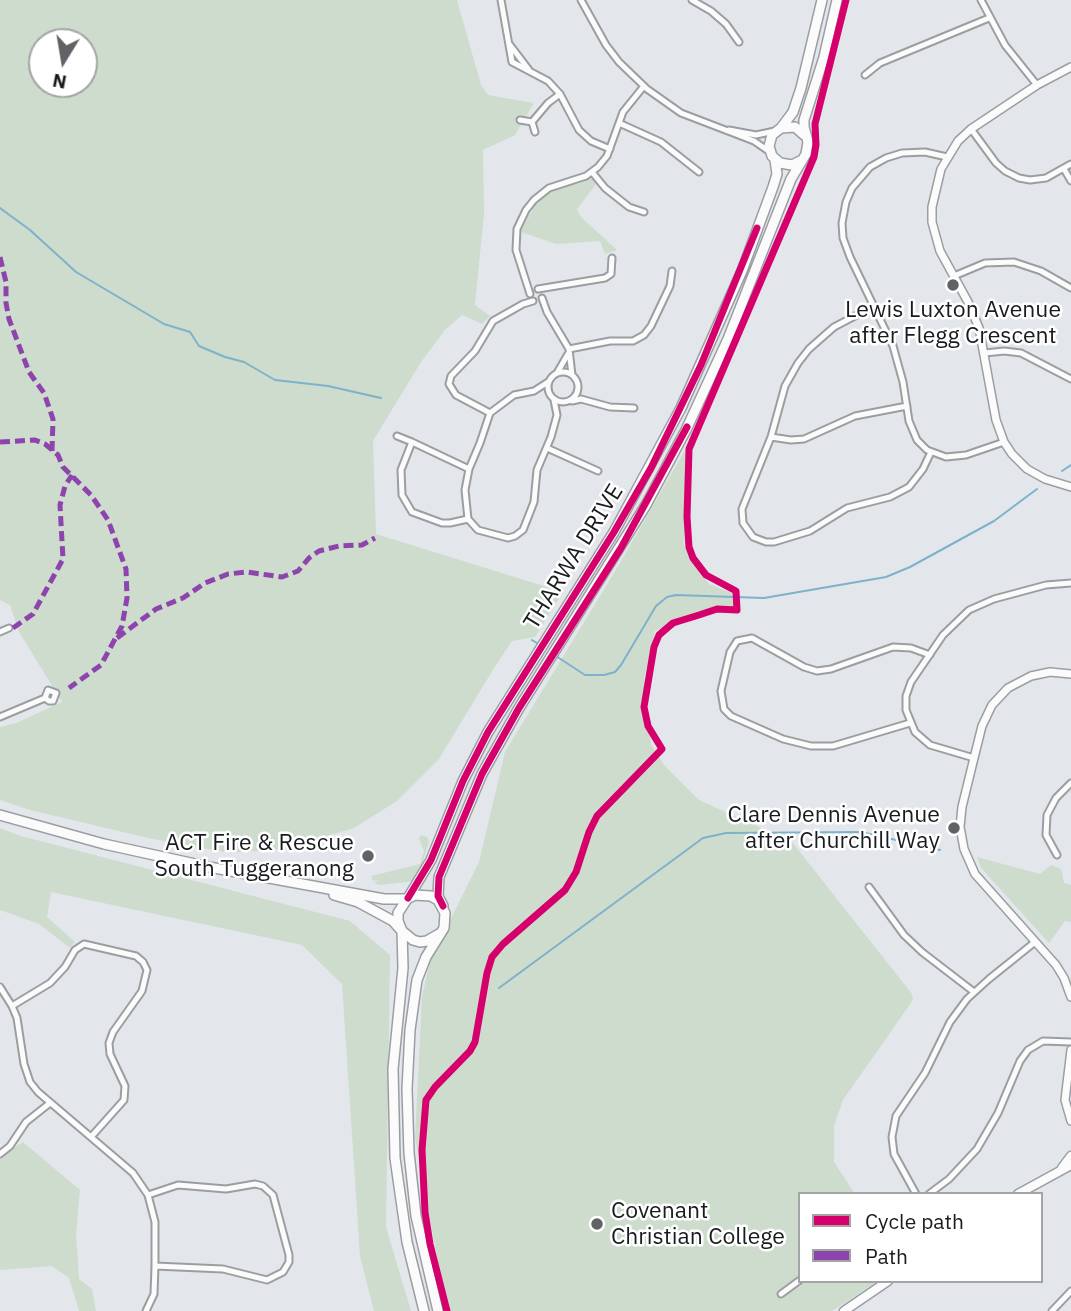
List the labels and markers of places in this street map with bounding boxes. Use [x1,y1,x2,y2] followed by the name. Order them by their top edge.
[945,277,961,293] marker: Lewis Luxton Avenue after Flegg Crescent
[845,296,1061,350] place label: Lewis Luxton Avenue after Flegg Crescent
[727,801,940,855] place label: Clare Dennis Avenue after Churchill Way
[946,820,962,836] marker: Clare Dennis Avenue after Churchill Way
[154,829,354,883] place label: ACT Fire & Rescue South Tuggeranong
[360,848,376,864] marker: ACT Fire & Rescue South Tuggeranong
[611,1197,785,1251] place label: Covenant Christian College
[589,1216,605,1232] marker: Covenant Christian College

